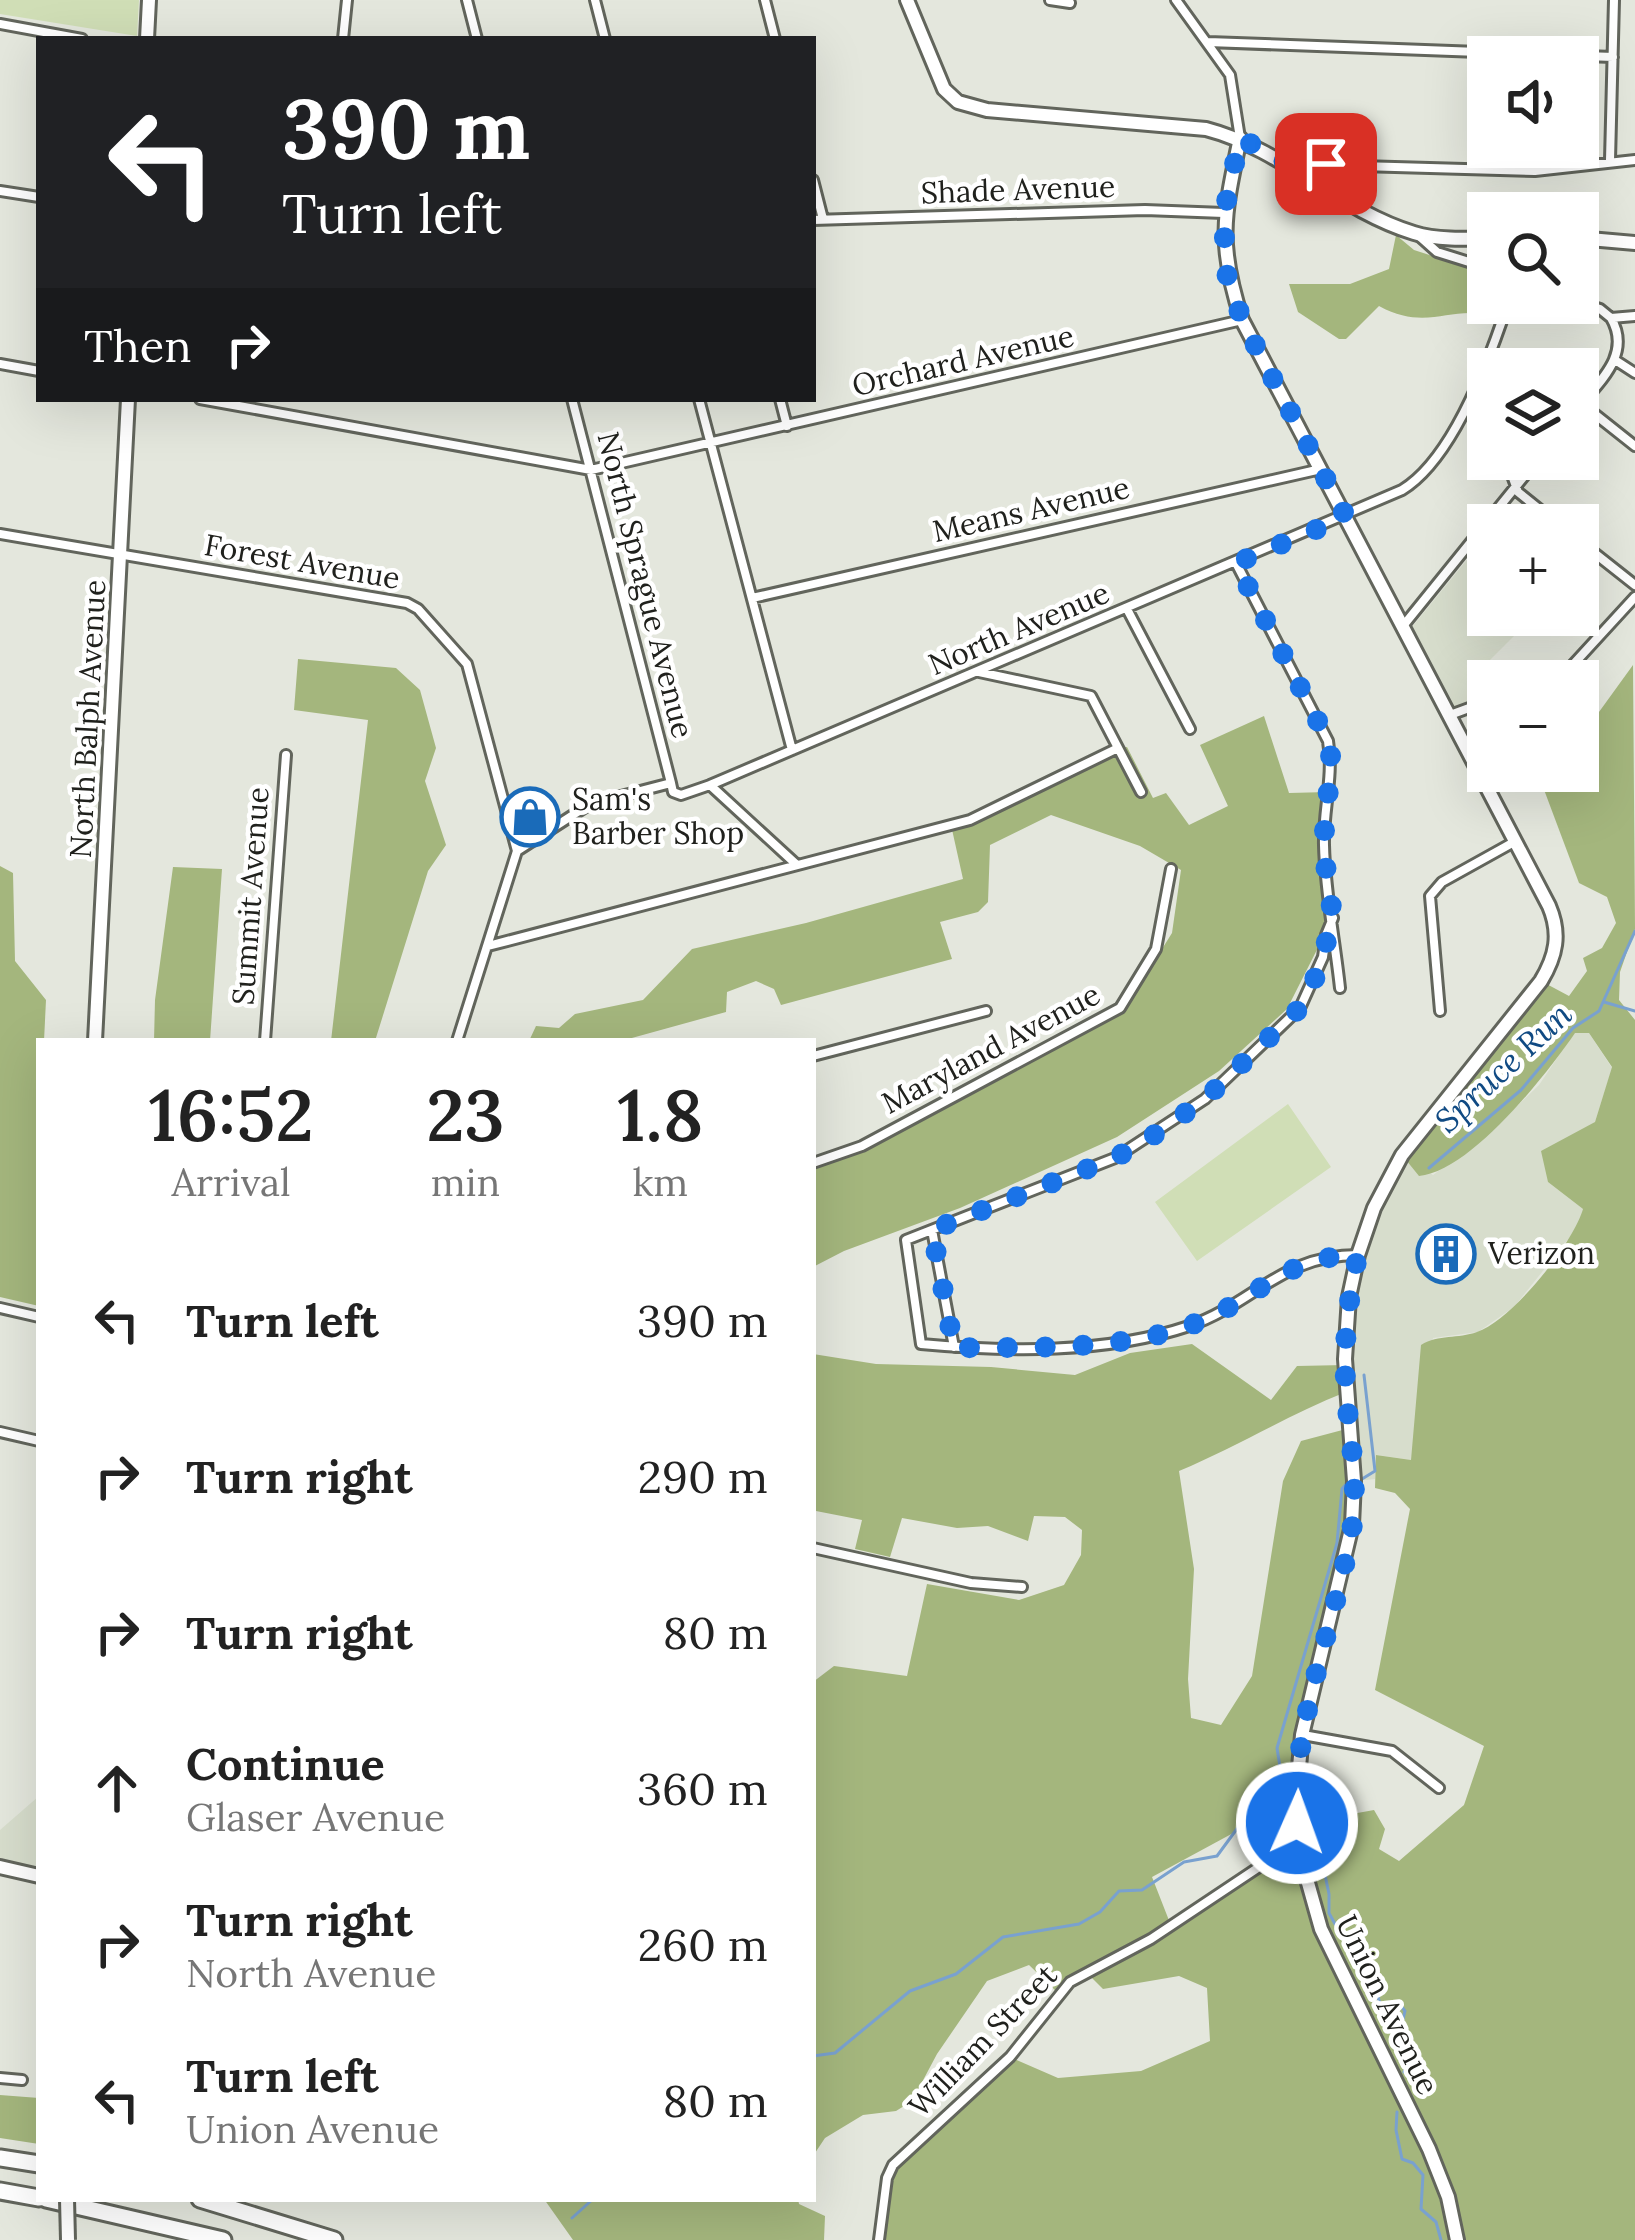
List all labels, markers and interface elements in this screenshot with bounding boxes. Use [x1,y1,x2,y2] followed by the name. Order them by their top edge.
[1467,36,1599,792] map controls
[1467,36,1599,168] button: sound
[282,74,530,182] text: 390 m
[84,84,240,240] icon: left
[1275,113,1377,215] pin
[1293,131,1359,197] icon: arrive
[920,167,1116,211] street label: Shade Avenue
[282,179,502,248] text: Turn left
[1467,192,1599,324] button: search
[215,312,281,378] icon: right
[848,316,1077,404] street label: Orchard Avenue
[84,317,191,374] text: Then
[1467,348,1599,480] button: layers
[589,428,702,742] street label: North Sprague Avenue
[929,468,1133,550] street label: Means Avenue
[1467,504,1599,636] button: +
[201,525,403,597] street label: Forest Avenue
[923,573,1115,683] street label: North Avenue
[61,579,113,859] street label: North Balph Avenue
[1467,660,1599,792] button: −
[572,780,744,852] place label: Sam's Barber Shop
[223,786,277,1006] street label: Summit Avenue
[499,786,561,848] shop icon: Sam's Barber Shop
[875,975,1107,1123] street label: Maryland Avenue
[1426,993,1580,1141] water label: Spruce Run
[149,1069,314,1161] text: 16:52
[426,1069,505,1161] text: 23
[617,1069,703,1161] text: 1.8
[172,1157,291,1207] text: Arrival
[431,1157,500,1207] text: min
[632,1157,688,1207] text: km
[1415,1223,1477,1285] building icon: Verizon
[1487,1234,1595,1272] place label: Verizon
[84,1287,150,1353] icon: left
[186,1292,379,1349] text: Turn left
[637,1292,768,1349] text: 390 m
[84,1443,150,1509] icon: right
[186,1448,413,1505] text: Turn right
[638,1448,768,1505] text: 290 m
[84,1599,150,1665] icon: right
[186,1604,413,1661] text: Turn right
[663,1604,768,1661] text: 80 m
[186,1735,385,1792] text: Continue
[84,1755,150,1821] icon: ahead
[637,1760,768,1817] text: 360 m
[1234,1760,1360,1886] position arrow
[186,1792,445,1842] text: Glaser Avenue
[186,1891,413,1948] text: Turn right
[1328,1909,1448,2100] street label: Union Avenue
[84,1911,150,1977] icon: right
[638,1916,768,1973] text: 260 m
[186,1948,436,1998] text: North Avenue
[900,1956,1065,2125] street label: William Street
[186,2047,379,2104] text: Turn left
[84,2067,150,2133] icon: left
[663,2072,768,2129] text: 80 m
[186,2104,439,2154] text: Union Avenue

